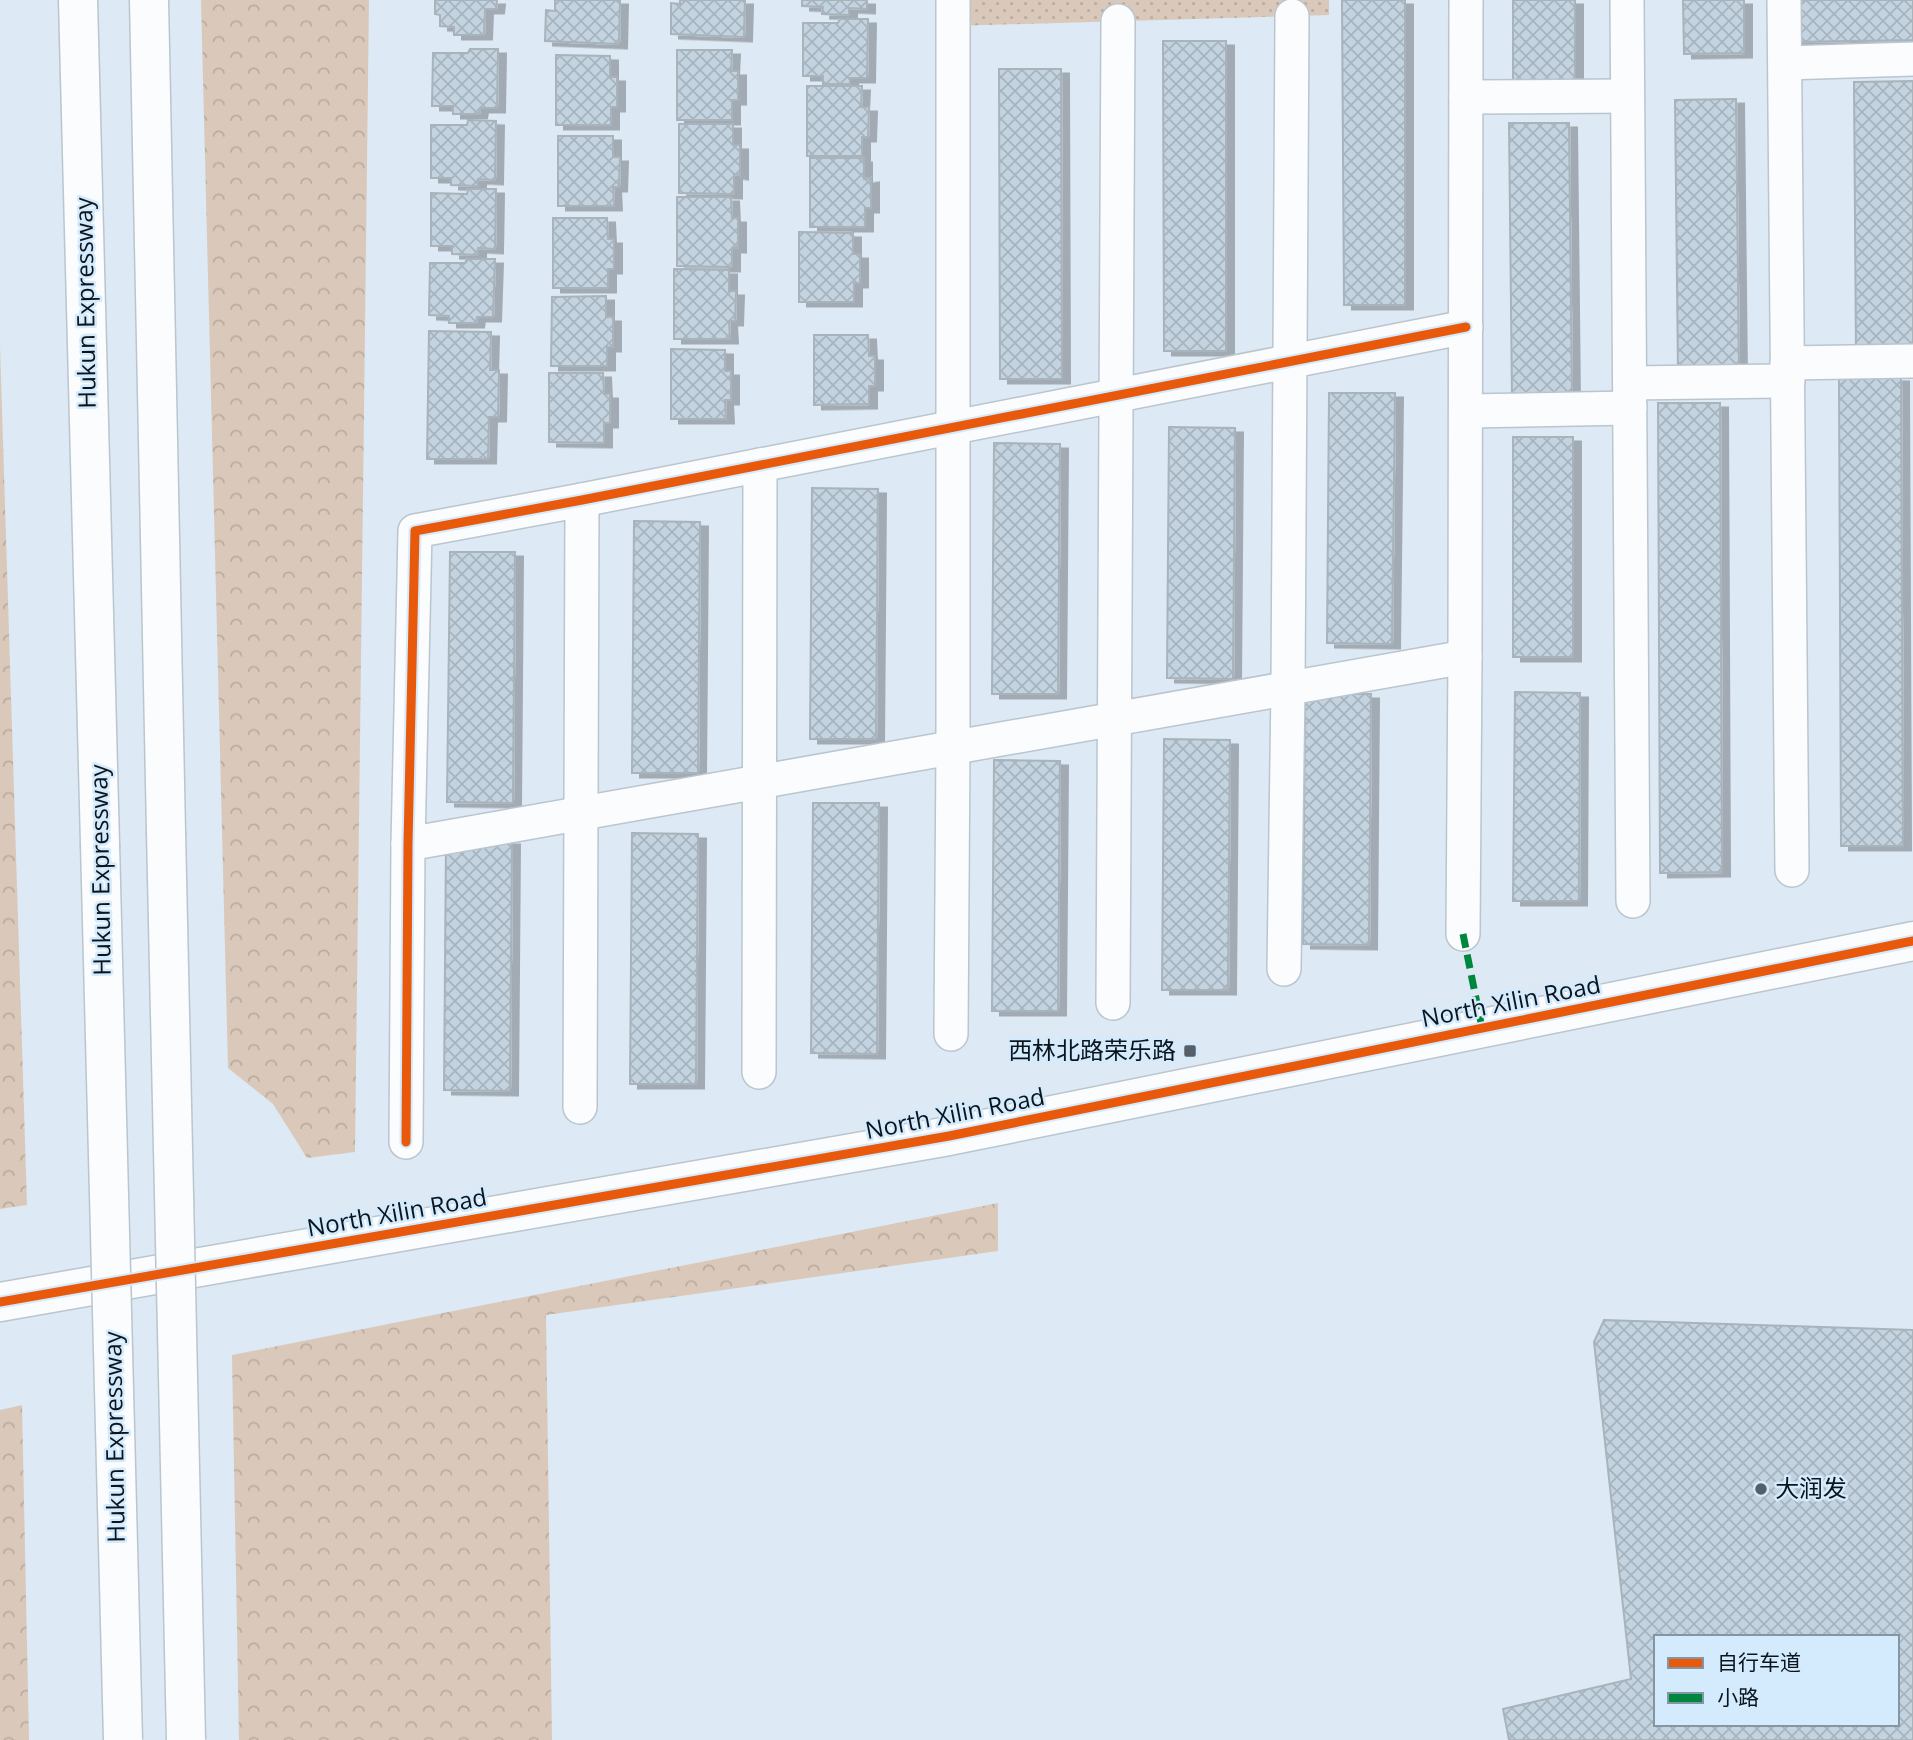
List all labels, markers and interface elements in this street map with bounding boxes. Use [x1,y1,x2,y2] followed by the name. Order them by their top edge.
[66,196,103,409] street label: Hukun Expressway
[81,763,118,976] street label: Hukun Expressway
[1418,967,1603,1034] street label: North Xilin Road
[1008,1033,1176,1066] place label: 西林北路荣乐路
[1182,1043,1198,1059] marker: 西林北路荣乐路
[862,1079,1047,1146] street label: North Xilin Road
[304,1179,489,1244] street label: North Xilin Road
[95,1330,132,1543] street label: Hukun Expressway
[1775,1471,1847,1504] place label: 大润发
[1753,1481,1769,1497] marker: 大润发
[1654,1635,1899,1726] legend
[1717,1648,1801,1676] text: 自行车道
[1717,1683,1759,1711] text: 小路

